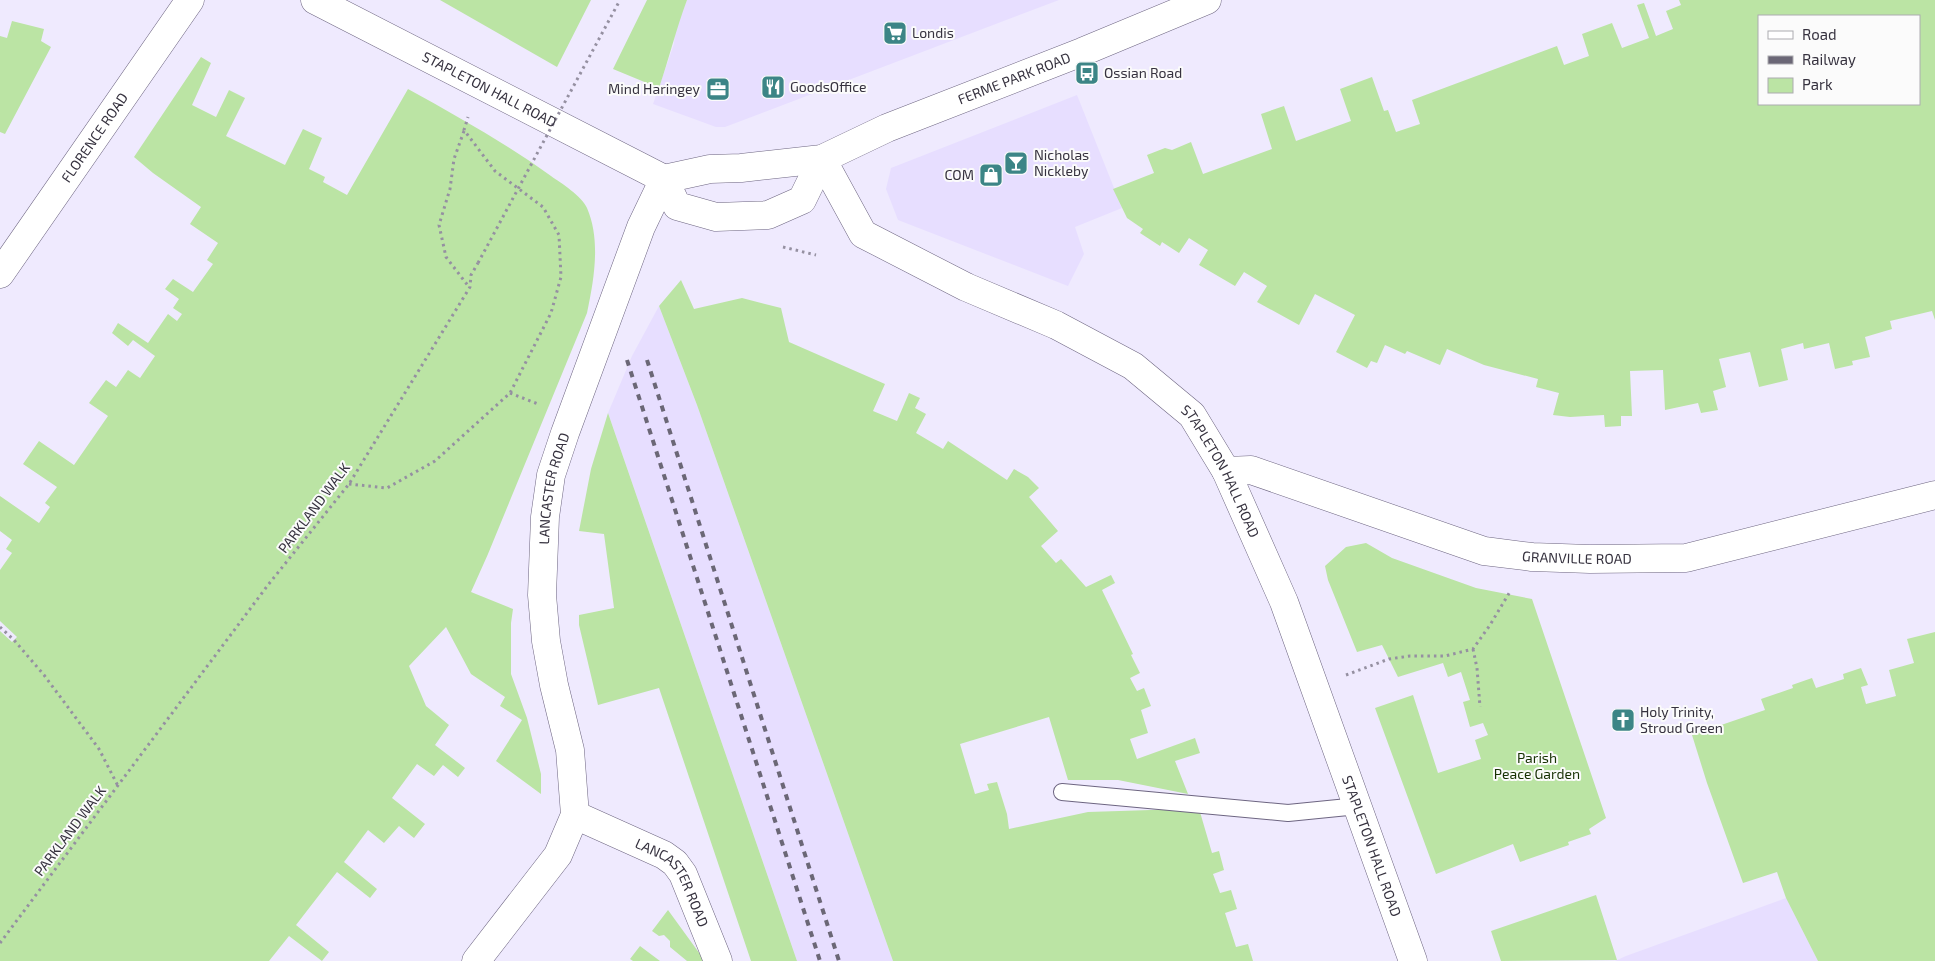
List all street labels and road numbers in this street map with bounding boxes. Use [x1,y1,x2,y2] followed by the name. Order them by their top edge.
[420,47,560,131] street label: STAPLETON HALL ROAD
[955,48,1073,108] street label: FERME PARK ROAD
[57,89,131,185] street label: FLORENCE ROAD
[1178,401,1263,540] street label: STAPLETON HALL ROAD
[535,430,573,545] street label: LANCASTER ROAD
[274,459,353,556] street label: PARKLAND WALK
[1521,547,1632,567] street label: GRANVILLE ROAD
[1339,773,1405,919] street label: STAPLETON HALL ROAD
[30,782,109,879] street label: PARKLAND WALK
[633,834,712,929] street label: LANCASTER ROAD

